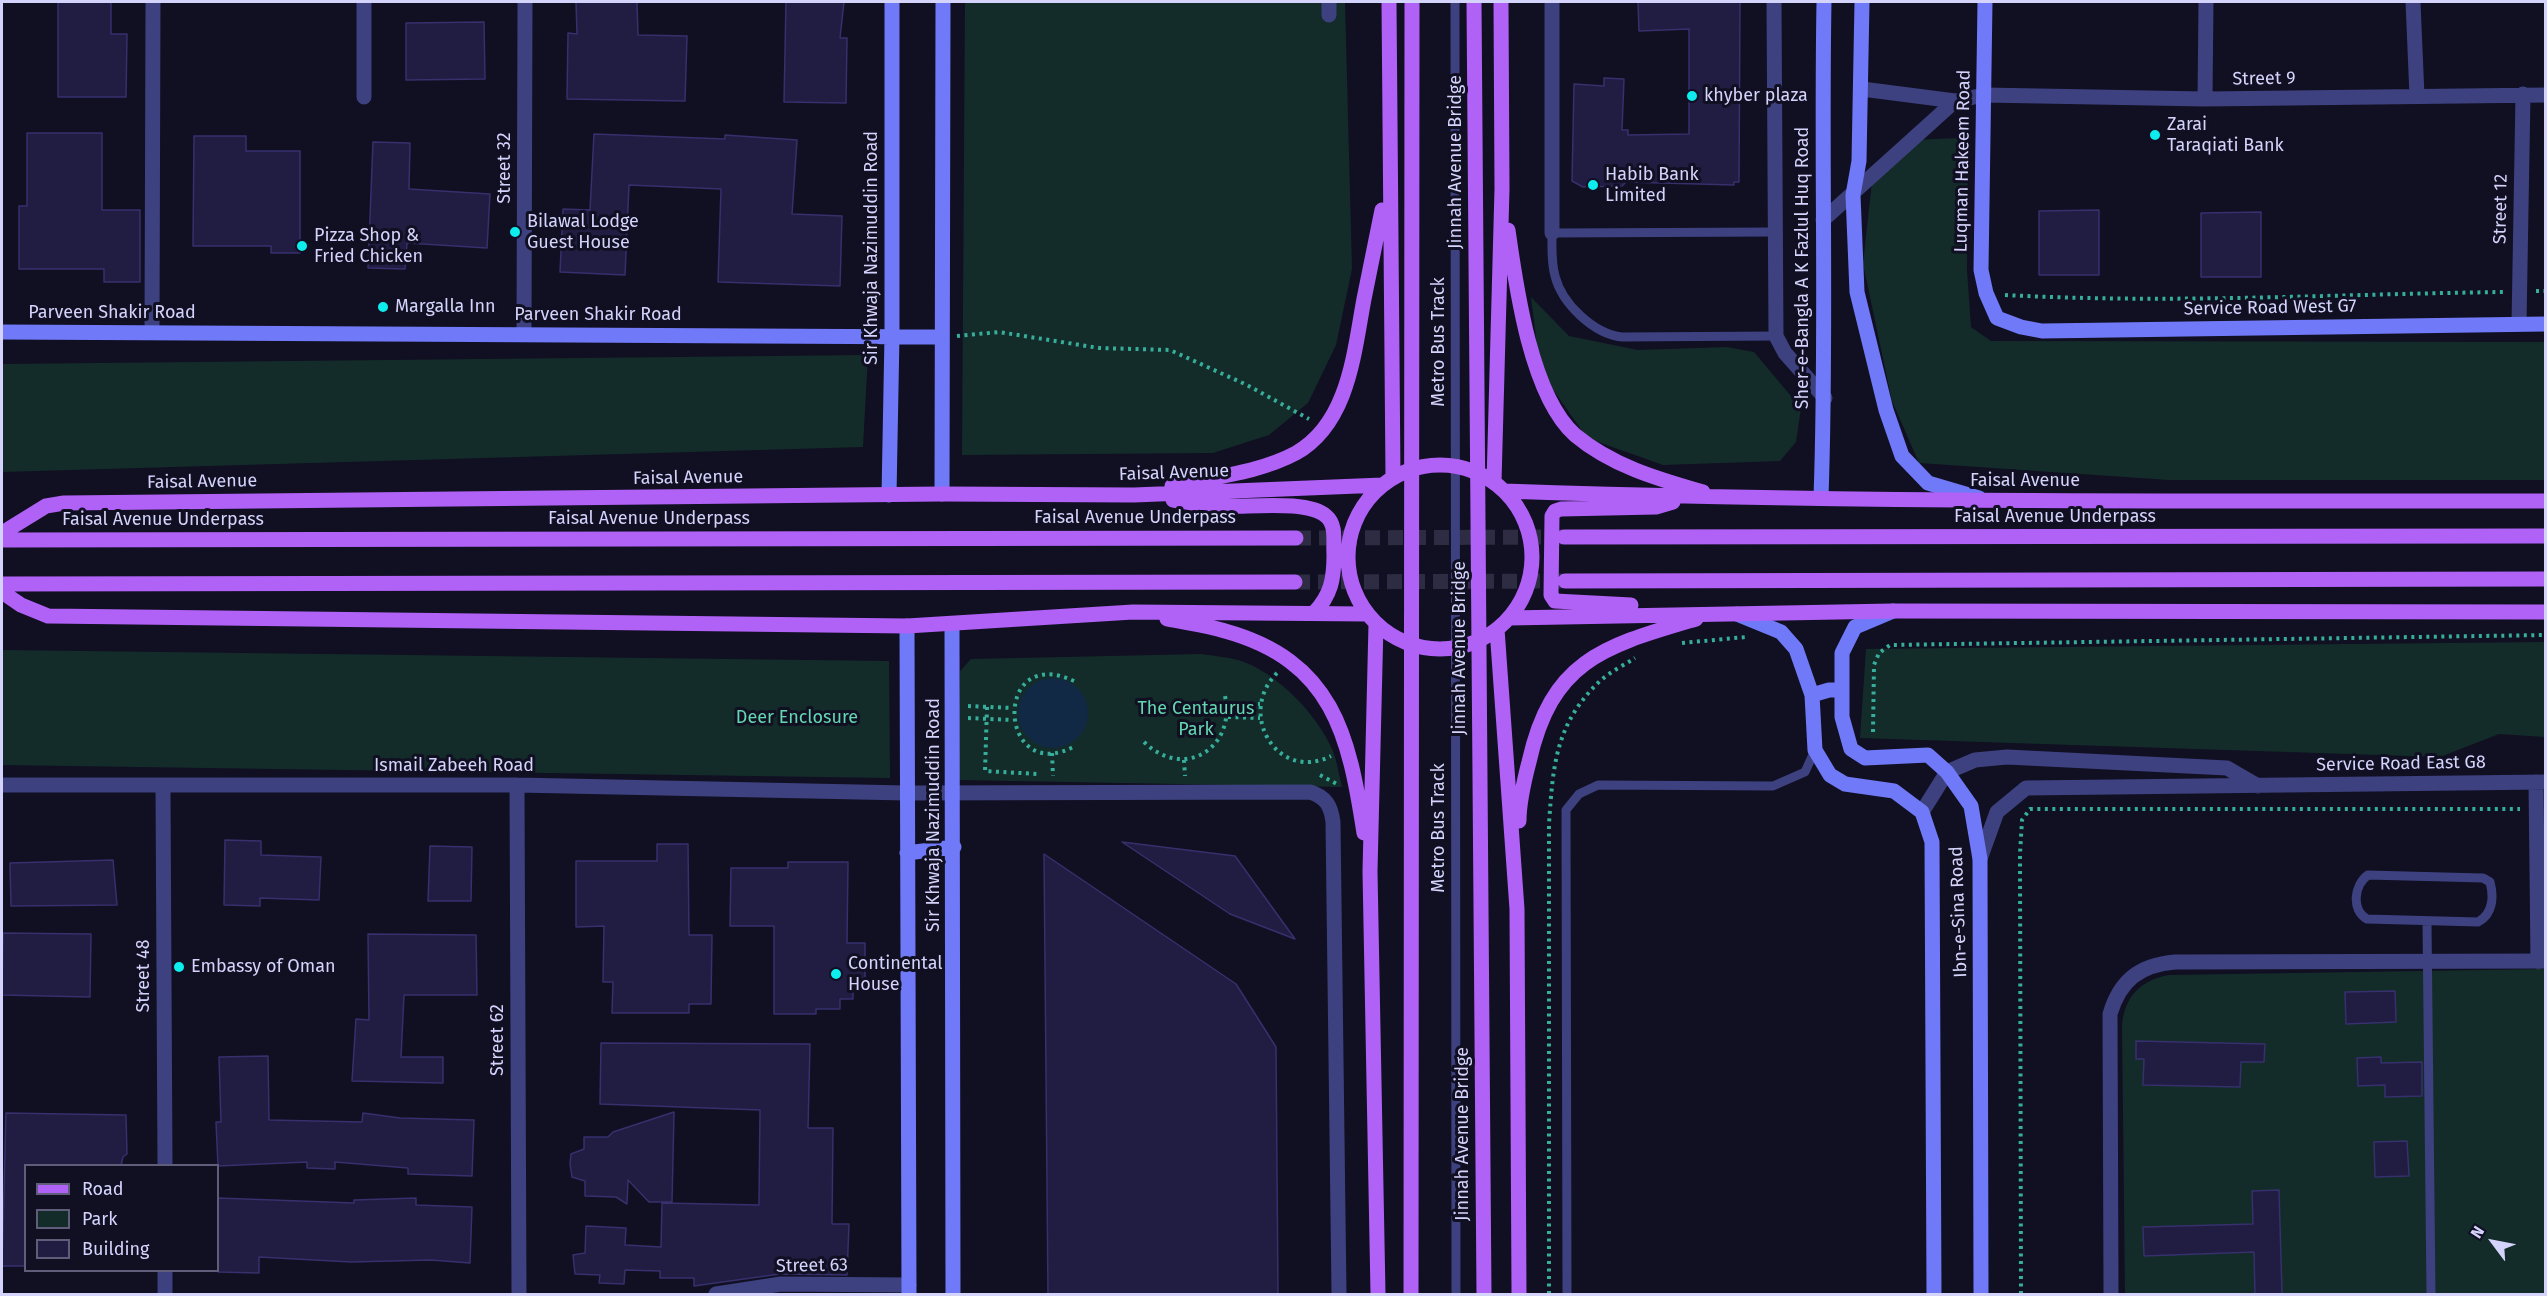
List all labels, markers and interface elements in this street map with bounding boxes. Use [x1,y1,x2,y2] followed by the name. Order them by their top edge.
[2232,68,2296,90] street label: Street 9
[1951,69,1975,253] street label: Luqman Hakeem Road
[1445,75,1467,249] street label: Jinnah Avenue Bridge
[1704,85,1808,107] place label: khyber plaza
[1685,89,1699,103] marker: khyber plaza
[2167,114,2284,156] place label: Zarai Taraqiati Bank
[1792,127,1814,409] street label: Sher-e-Bangla A K Fazlul Huq Road
[2148,128,2162,142] marker: Zarai Taraqiati Bank
[861,131,883,365] street label: Sir Khwaja Nazimuddin Road
[494,132,516,204] street label: Street 32
[1605,164,1699,207] place label: Habib Bank Limited
[2490,174,2512,244] street label: Street 12
[1586,178,1600,192] marker: Habib Bank Limited
[527,211,639,254] place label: Bilawal Lodge Guest House
[314,225,423,268] place label: Pizza Shop & Fried Chicken
[508,225,522,239] marker: Bilawal Lodge Guest House
[295,239,309,253] marker: Pizza Shop & Fried Chicken
[1428,277,1450,407] street label: Metro Bus Track
[395,296,496,318] place label: Margalla Inn
[2183,296,2357,320] street label: Service Road West G7
[376,300,390,314] marker: Margalla Inn
[28,302,196,324] street label: Parveen Shakir Road
[514,304,682,326] street label: Parveen Shakir Road
[1119,460,1229,486] street label: Faisal Avenue
[633,466,743,490] street label: Faisal Avenue
[147,470,257,494] street label: Faisal Avenue
[1970,470,2080,492] street label: Faisal Avenue
[1954,506,2156,528] street label: Faisal Avenue Underpass
[1034,507,1236,529] street label: Faisal Avenue Underpass
[548,508,750,530] street label: Faisal Avenue Underpass
[62,509,264,531] street label: Faisal Avenue Underpass
[1449,561,1471,735] street label: Jinnah Avenue Bridge
[923,698,945,932] street label: Sir Khwaja Nazimuddin Road
[1138,698,1254,740] park label: The Centaurus Park
[736,707,858,729] park label: Deer Enclosure
[2316,752,2486,776] street label: Service Road East G8
[374,755,534,777] street label: Ismail Zabeeh Road
[1428,763,1450,893] street label: Metro Bus Track
[1946,846,1972,978] street label: Ibn-e-Sina Road
[133,939,155,1013] street label: Street 48
[848,953,943,996] place label: Continental House
[191,956,335,978] place label: Embassy of Oman
[172,960,186,974] marker: Embassy of Oman
[829,967,843,981] marker: Continental House
[487,1004,509,1076] street label: Street 62
[1452,1047,1474,1221] street label: Jinnah Avenue Bridge
[24,1164,219,1272] legend
[82,1178,124,1200] text: Road
[82,1208,117,1230] text: Park
[2463,1212,2523,1272] north arrow
[2466,1223,2488,1242] text: N
[82,1238,149,1260] text: Building
[776,1255,848,1277] street label: Street 63

